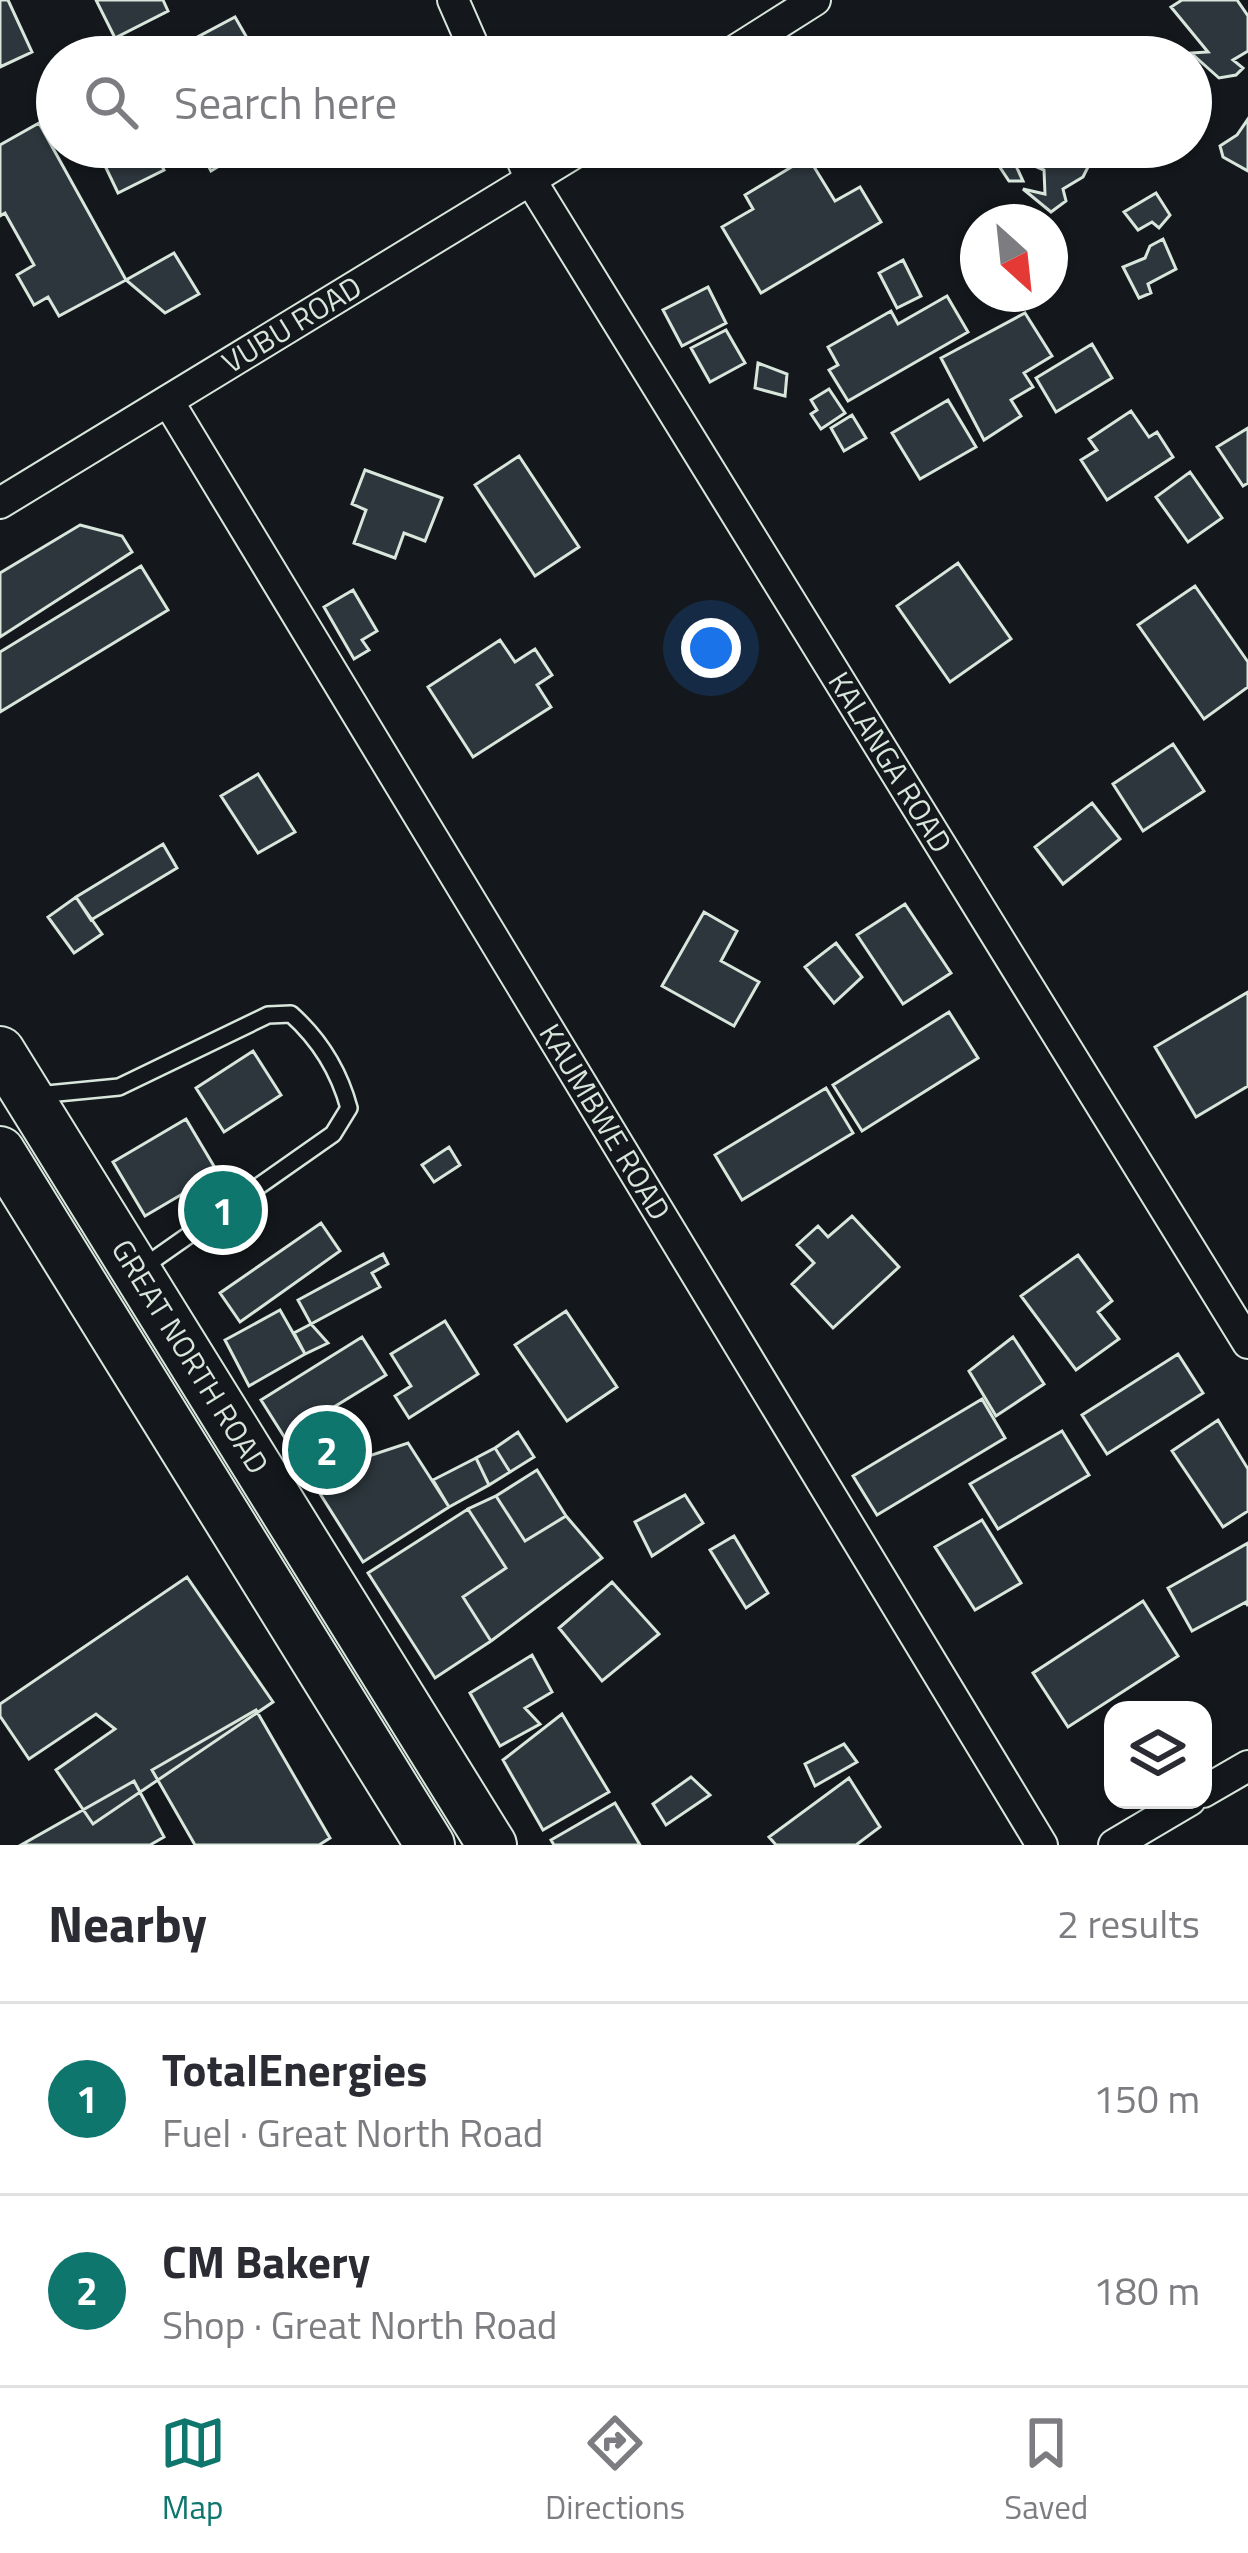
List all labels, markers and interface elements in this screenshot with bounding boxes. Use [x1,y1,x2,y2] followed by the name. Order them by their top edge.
[36,36,1212,168] search box
[174,68,397,136] text: Search here
[78,69,144,135] icon: search
[960,204,1068,312] north arrow
[213,264,370,384] street label: VUBU ROAD
[681,618,741,678] your location
[817,662,964,862] street label: KALANGA ROAD
[528,1015,683,1229] street label: KAUMBWE ROAD
[184,1165,262,1255] pin: 1
[100,1230,281,1483] street label: GREAT NORTH ROAD
[288,1405,366,1495] pin: 2
[1104,1701,1212,1809] map controls
[1104,1701,1212,1809] button: layers
[48,1884,207,1962] text: Nearby
[1057,1894,1200,1953] text: 2 results
[162,2035,427,2103] text: TotalEnergies
[76,2069,98,2128] text: 1
[1093,2069,1200,2128] text: 150 m
[162,2103,543,2162] text: Fuel · Great North Road
[162,2227,370,2295] text: CM Bakery
[76,2261,98,2320] text: 2
[1093,2261,1200,2320] text: 180 m
[162,2295,557,2354] text: Shop · Great North Road
[160,2410,226,2532] tab: Map
[545,2410,685,2532] tab: Directions
[1004,2410,1088,2532] tab: Saved

